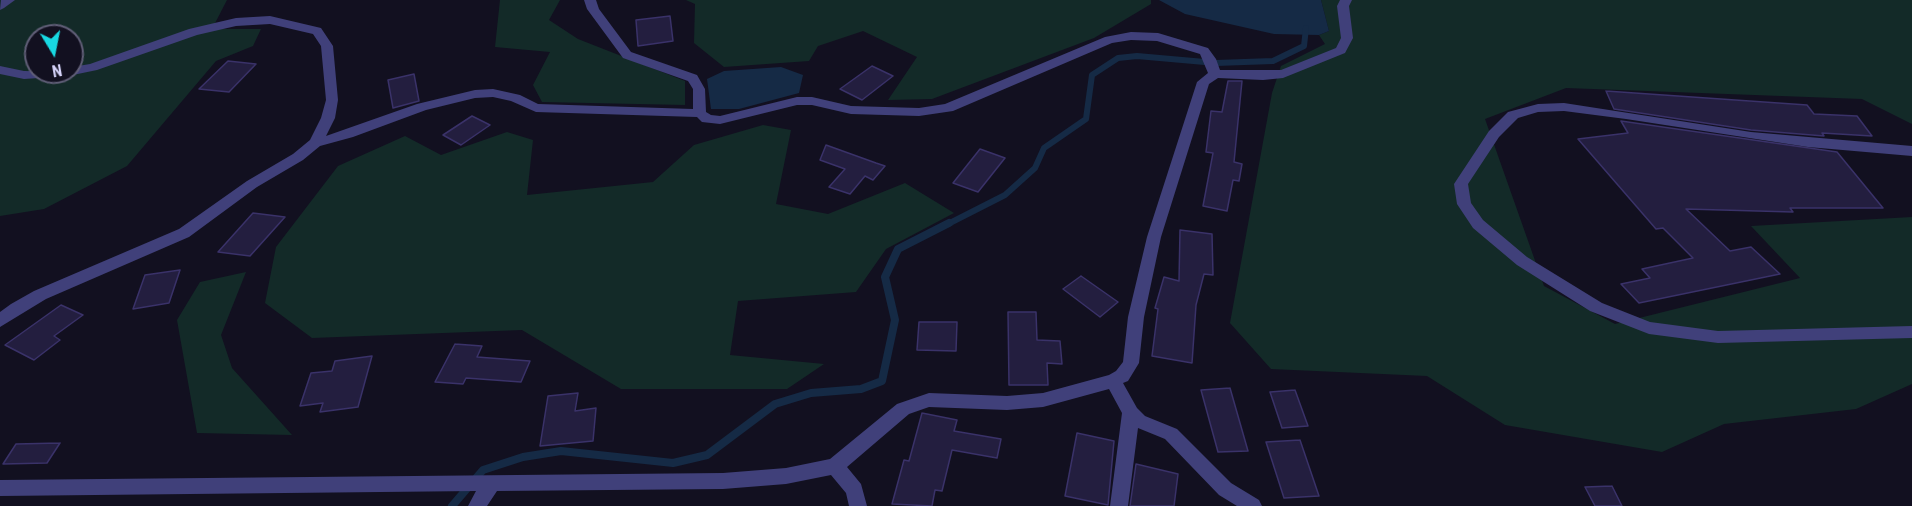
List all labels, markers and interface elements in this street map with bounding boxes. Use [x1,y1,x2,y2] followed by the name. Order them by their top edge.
[24,24,84,84] north arrow
[50,60,63,80] text: N

